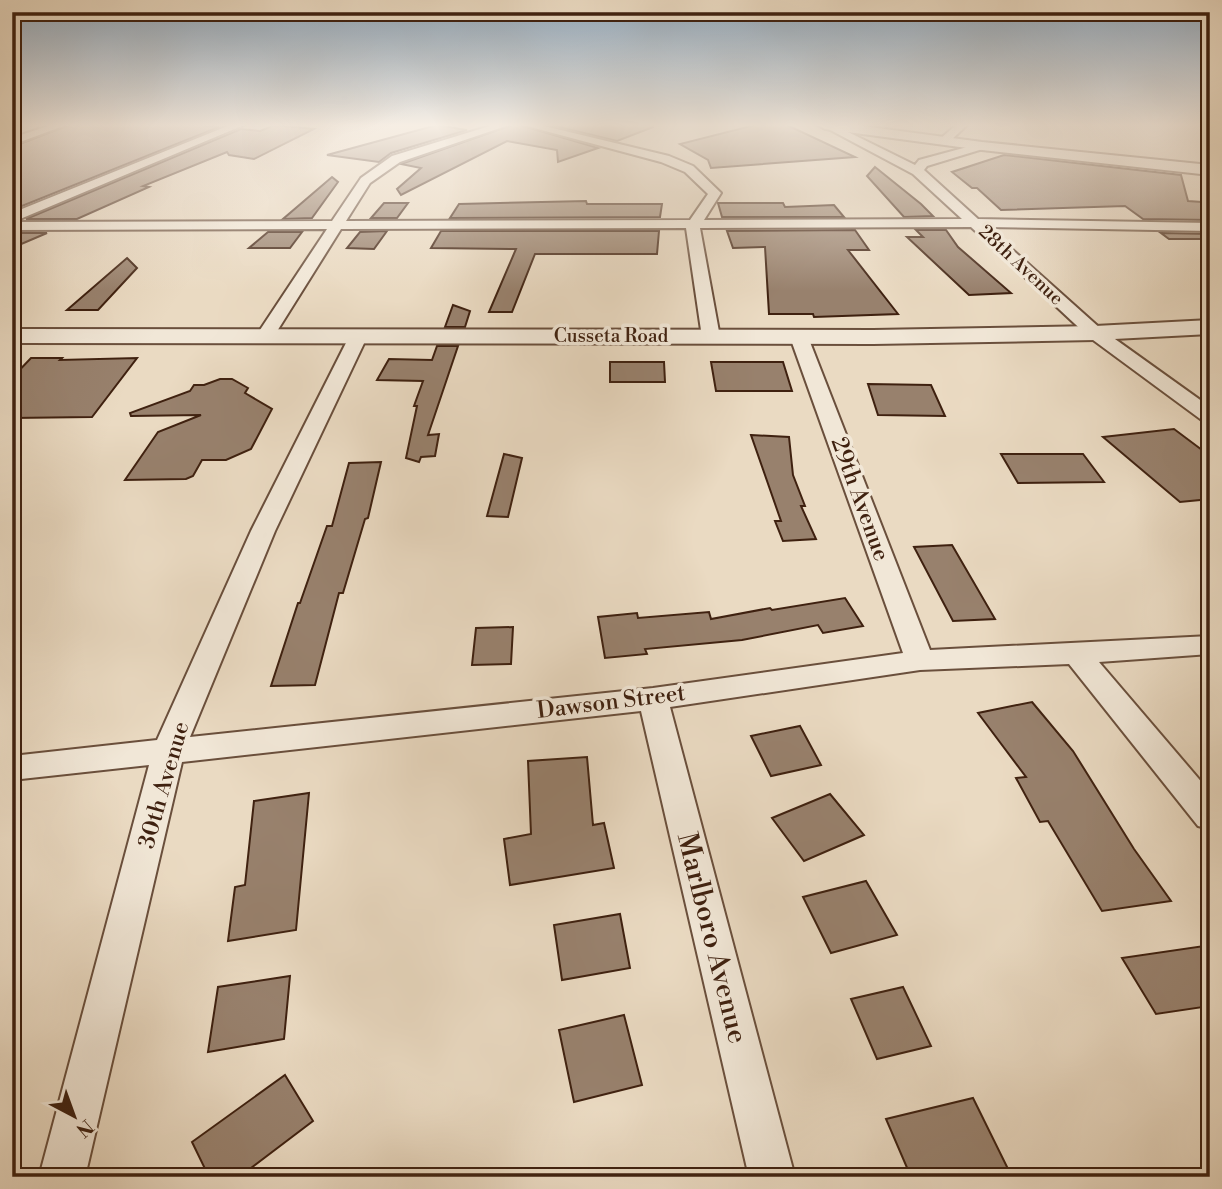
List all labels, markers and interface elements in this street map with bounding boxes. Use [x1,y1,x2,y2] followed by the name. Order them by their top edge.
[974,220,1068,310] street label: 28th Avenue
[554,324,669,348] street label: Cusseta Road
[825,433,895,565] street label: 29th Avenue
[535,679,687,725] street label: Dawson Street
[133,718,195,852] street label: 30th Avenue
[669,829,755,1047] street label: Marlboro Avenue
[38,1080,108,1150] north arrow
[71,1114,98,1142] text: N

